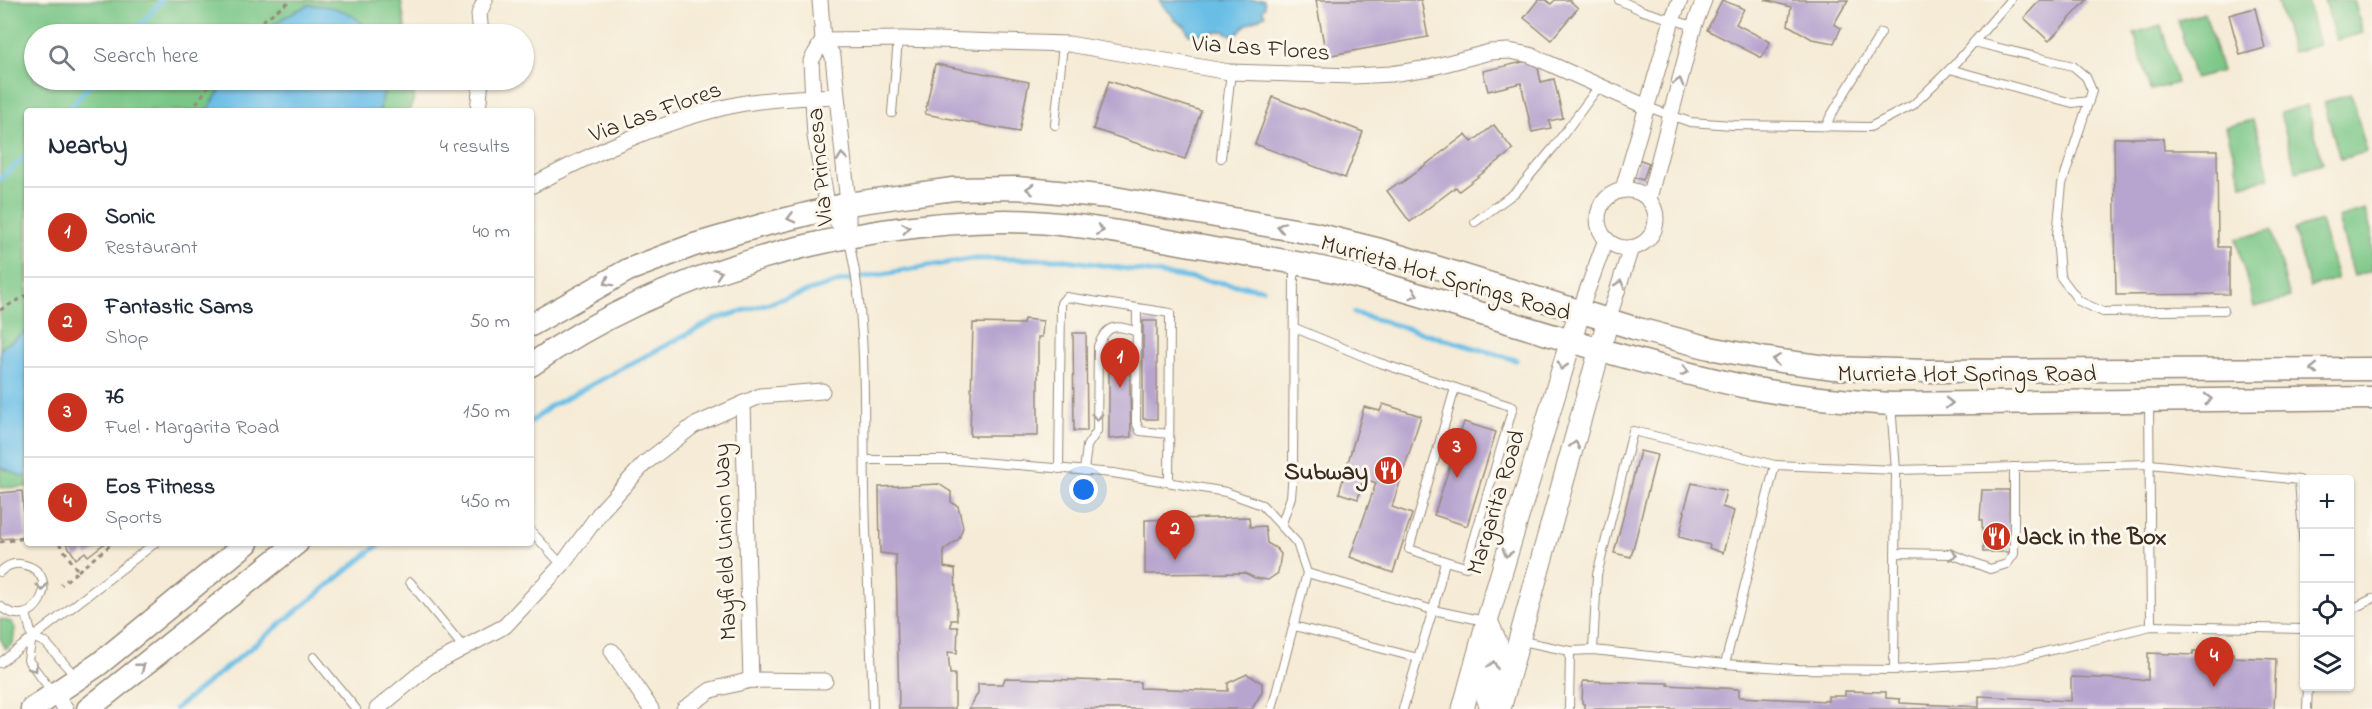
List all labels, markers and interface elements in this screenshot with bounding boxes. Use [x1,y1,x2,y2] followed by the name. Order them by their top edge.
[24,24,534,90] search box
[1190,27,1331,72] street label: Via Las Flores
[45,41,78,74] icon: search
[93,41,198,73] text: Search here
[584,73,727,154] street label: Via Las Flores
[1672,77,1685,87] one-way arrow
[799,106,844,228] street label: Via Princesa
[48,128,127,166] text: Nearby
[440,133,510,162] text: 4 results
[837,152,849,162] one-way arrow
[1026,183,1035,196] one-way arrow
[105,202,155,234] text: Sonic
[786,211,796,224] one-way arrow
[64,218,71,247] text: 1
[473,218,510,247] text: 40 m
[1277,221,1287,234] one-way arrow
[901,222,911,234] one-way arrow
[1096,224,1105,236] one-way arrow
[1316,227,1575,332] street label: Murrieta Hot Springs Road
[105,234,198,263] text: Restaurant
[712,268,723,281] one-way arrow
[603,275,614,286] one-way arrow
[1612,279,1625,290] one-way arrow
[1408,286,1418,299] one-way arrow
[105,292,253,324] text: Fantastic Sams
[63,308,72,337] text: 2
[469,308,510,337] text: 50 m
[105,324,149,353] text: Shop
[1100,338,1140,388] pin: 1
[1771,355,1780,367] one-way arrow
[1838,358,2097,393] street label: Murrieta Hot Springs Road
[1557,360,1570,371] one-way arrow
[2309,362,2318,375] one-way arrow
[1680,363,1690,376] one-way arrow
[105,382,124,414] text: 76
[2203,393,2212,405] one-way arrow
[1945,397,1954,409] one-way arrow
[63,398,72,427] text: 3
[463,398,510,427] text: 150 m
[1091,413,1103,422] one-way arrow
[105,414,279,443] text: Fuel · Margarita Road
[1459,426,1536,579] street label: Margarita Road
[1438,428,1476,478] pin: 3
[1568,440,1580,451] one-way arrow
[706,443,748,641] street label: Mayfield Union Way
[1373,455,1405,487] restaurant icon: Subway
[1284,456,1368,492] place label: Subway
[105,472,215,504] text: Eos Fitness
[1069,475,1098,504] your location
[2300,475,2354,691] map controls
[2300,475,2354,529] button: +
[63,488,72,517] text: 4
[461,488,510,517] text: 450 m
[105,504,162,533] text: Sports
[1156,510,1194,560] pin: 2
[1980,520,2012,552] restaurant icon: Jack in the Box
[2017,521,2167,556] place label: Jack in the Box
[2300,529,2354,583] button: −
[1502,547,1514,558] one-way arrow
[1948,549,1958,561] one-way arrow
[35,582,48,591] one-way arrow
[2300,583,2354,637] button: locate
[2300,637,2354,691] button: layers
[2194,638,2234,687] pin: 4
[1486,660,1499,670] one-way arrow
[27,662,38,673] one-way arrow
[135,663,146,674] one-way arrow

